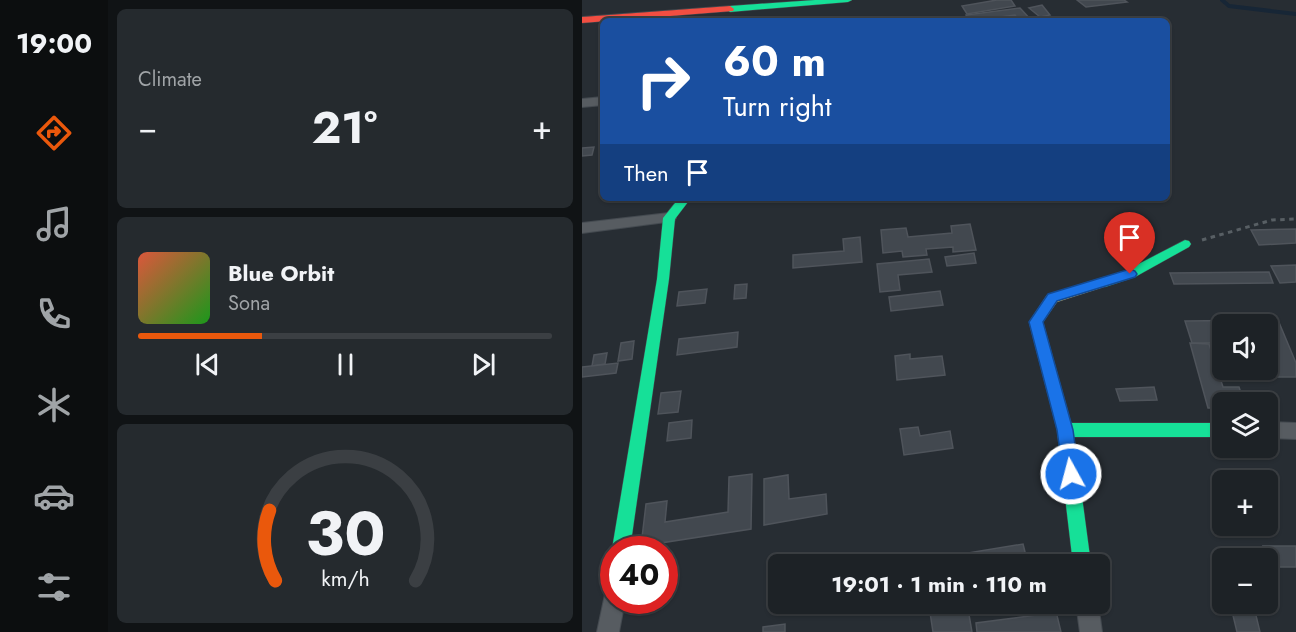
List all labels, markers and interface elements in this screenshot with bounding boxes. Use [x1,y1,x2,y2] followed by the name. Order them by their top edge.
[16,24,92,63] text: 19:00
[723,31,826,92] text: 60 m
[624,42,702,120] icon: right
[138,65,202,94] text: Climate
[723,87,831,126] text: Turn right
[312,95,377,160] text: 21°
[138,104,157,151] text: −
[532,104,552,151] text: +
[33,112,75,154] icon: directions
[681,156,714,189] icon: arrive
[624,157,669,189] text: Then
[33,203,75,245] icon: music
[1104,212,1155,274] pin
[1113,221,1146,254] icon: arrive
[228,257,334,289] text: Blue Orbit
[228,289,270,318] text: Sona
[33,293,75,335] icon: phone
[1212,314,1278,614] map controls
[1212,314,1278,380] button: sound
[191,348,224,381] icon: previous
[329,348,362,381] icon: pause
[467,348,500,381] icon: next
[33,384,75,426] icon: climate
[1212,392,1278,458] button: layers
[1039,442,1103,506] position arrow
[1212,470,1278,536] button: +
[33,475,75,517] icon: car
[305,488,385,578] text: 30
[600,536,678,614] speed limit sign: 40
[1212,548,1278,614] button: −
[321,563,369,594] text: km/h
[33,566,75,608] icon: filters
[831,568,1047,600] text: 19:01 · 1 min · 110 m

